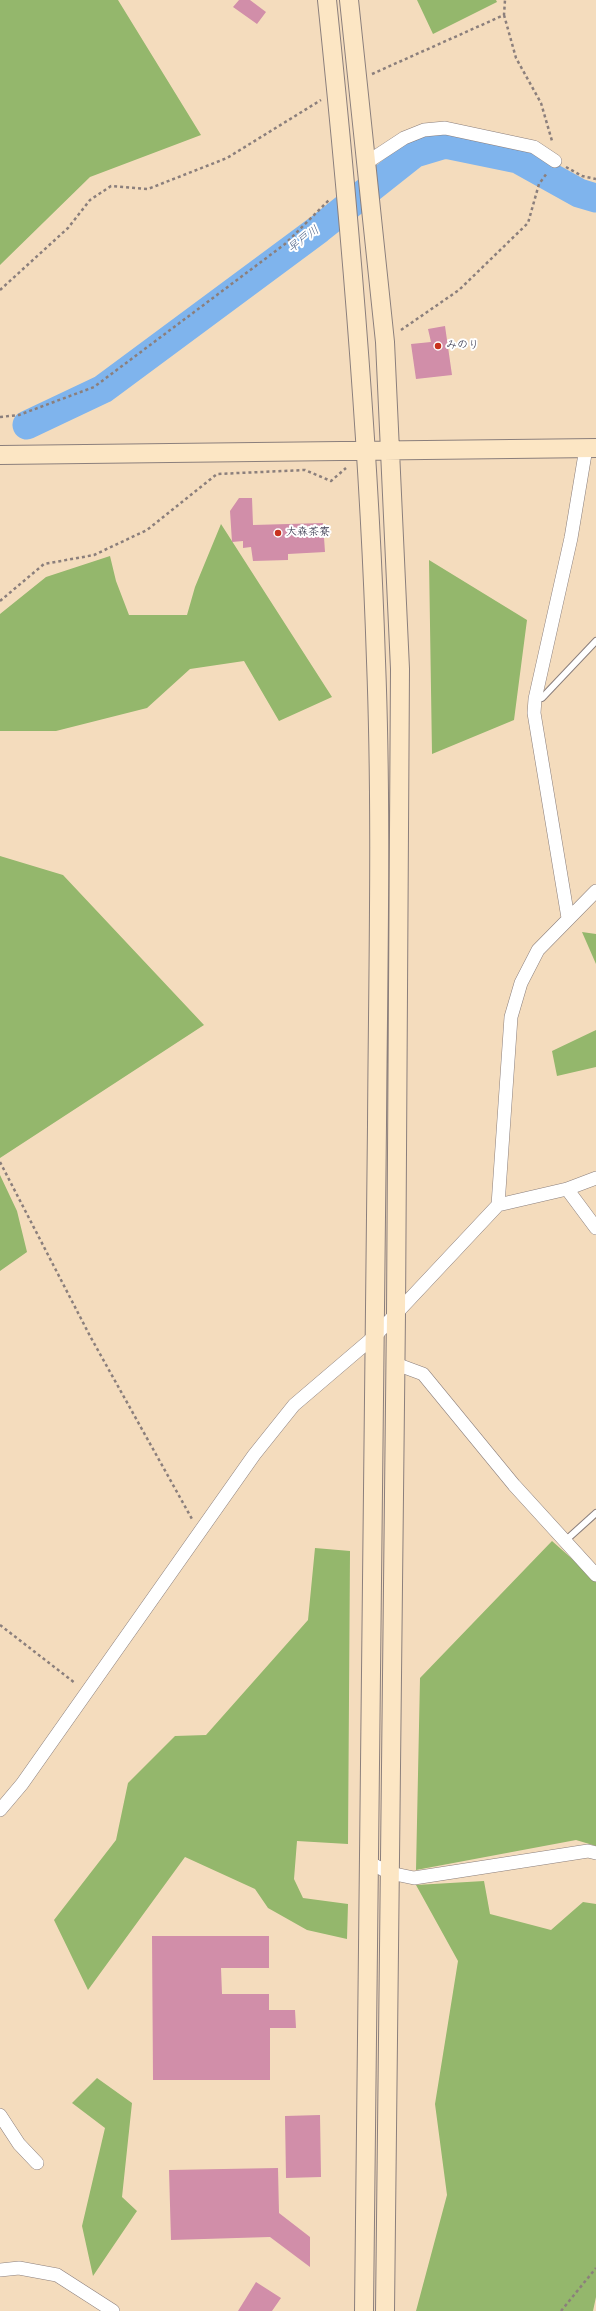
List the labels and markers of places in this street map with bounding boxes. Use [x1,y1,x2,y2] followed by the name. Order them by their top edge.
[446,339,479,353] place label: みのり
[433,341,443,351] marker: みのり
[286,526,330,540] place label: 大森茶寮
[273,528,283,538] marker: 大森茶寮

